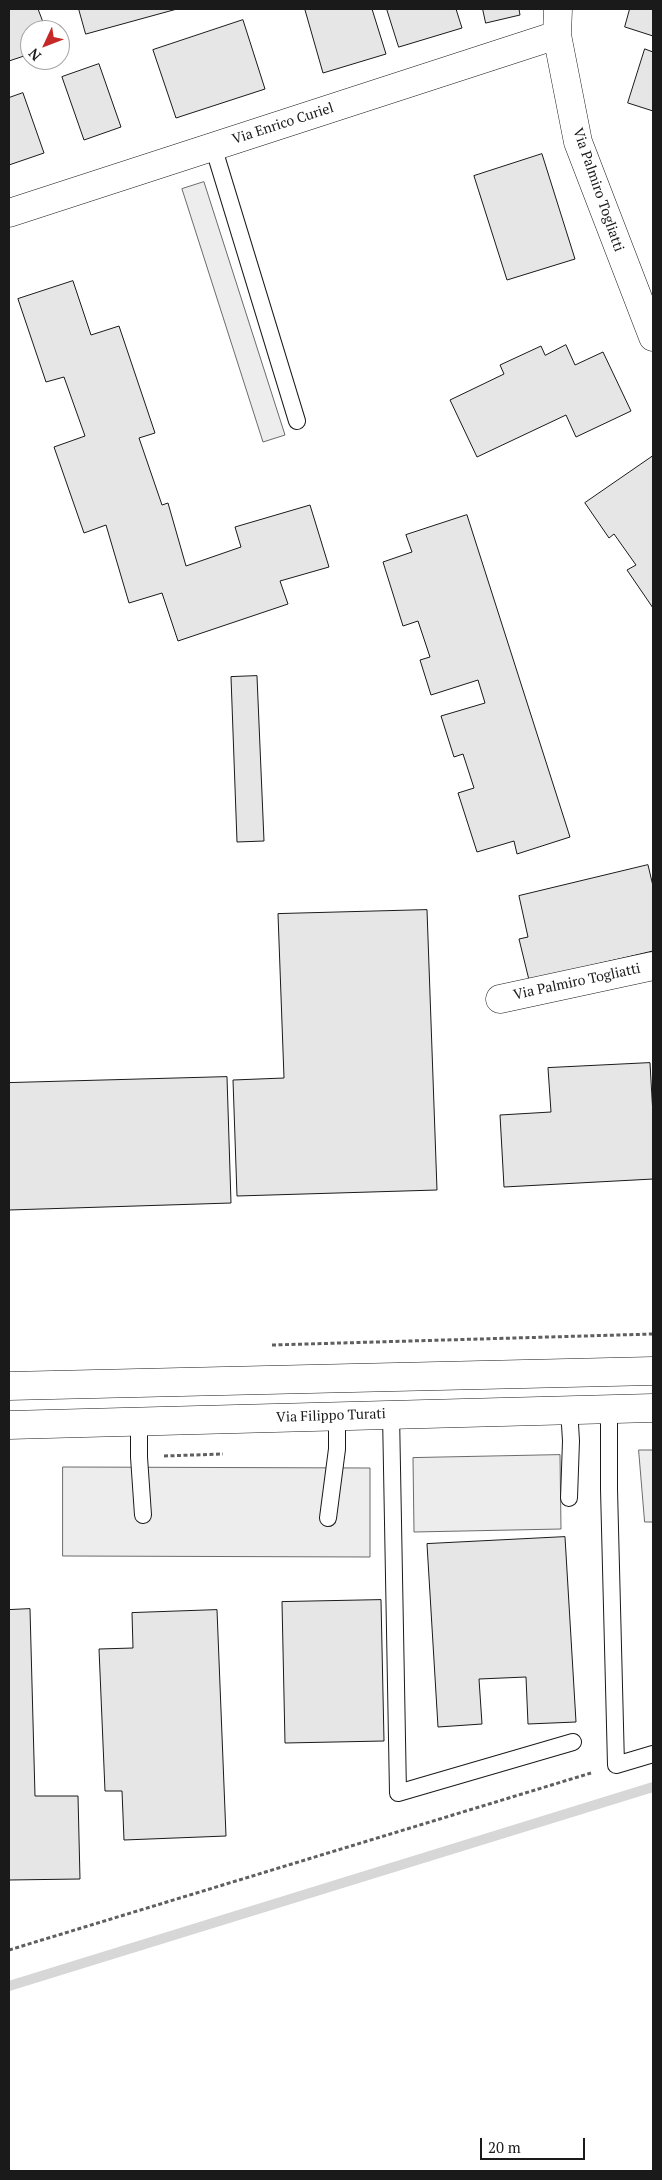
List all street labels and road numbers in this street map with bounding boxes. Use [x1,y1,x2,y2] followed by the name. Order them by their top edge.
[230,100,336,148] street label: Via Enrico Curiel
[569,126,627,254] street label: Via Palmiro Togliatti
[512,960,642,1004] street label: Via Palmiro Togliatti
[276,1406,386,1426] street label: Via Filippo Turati

